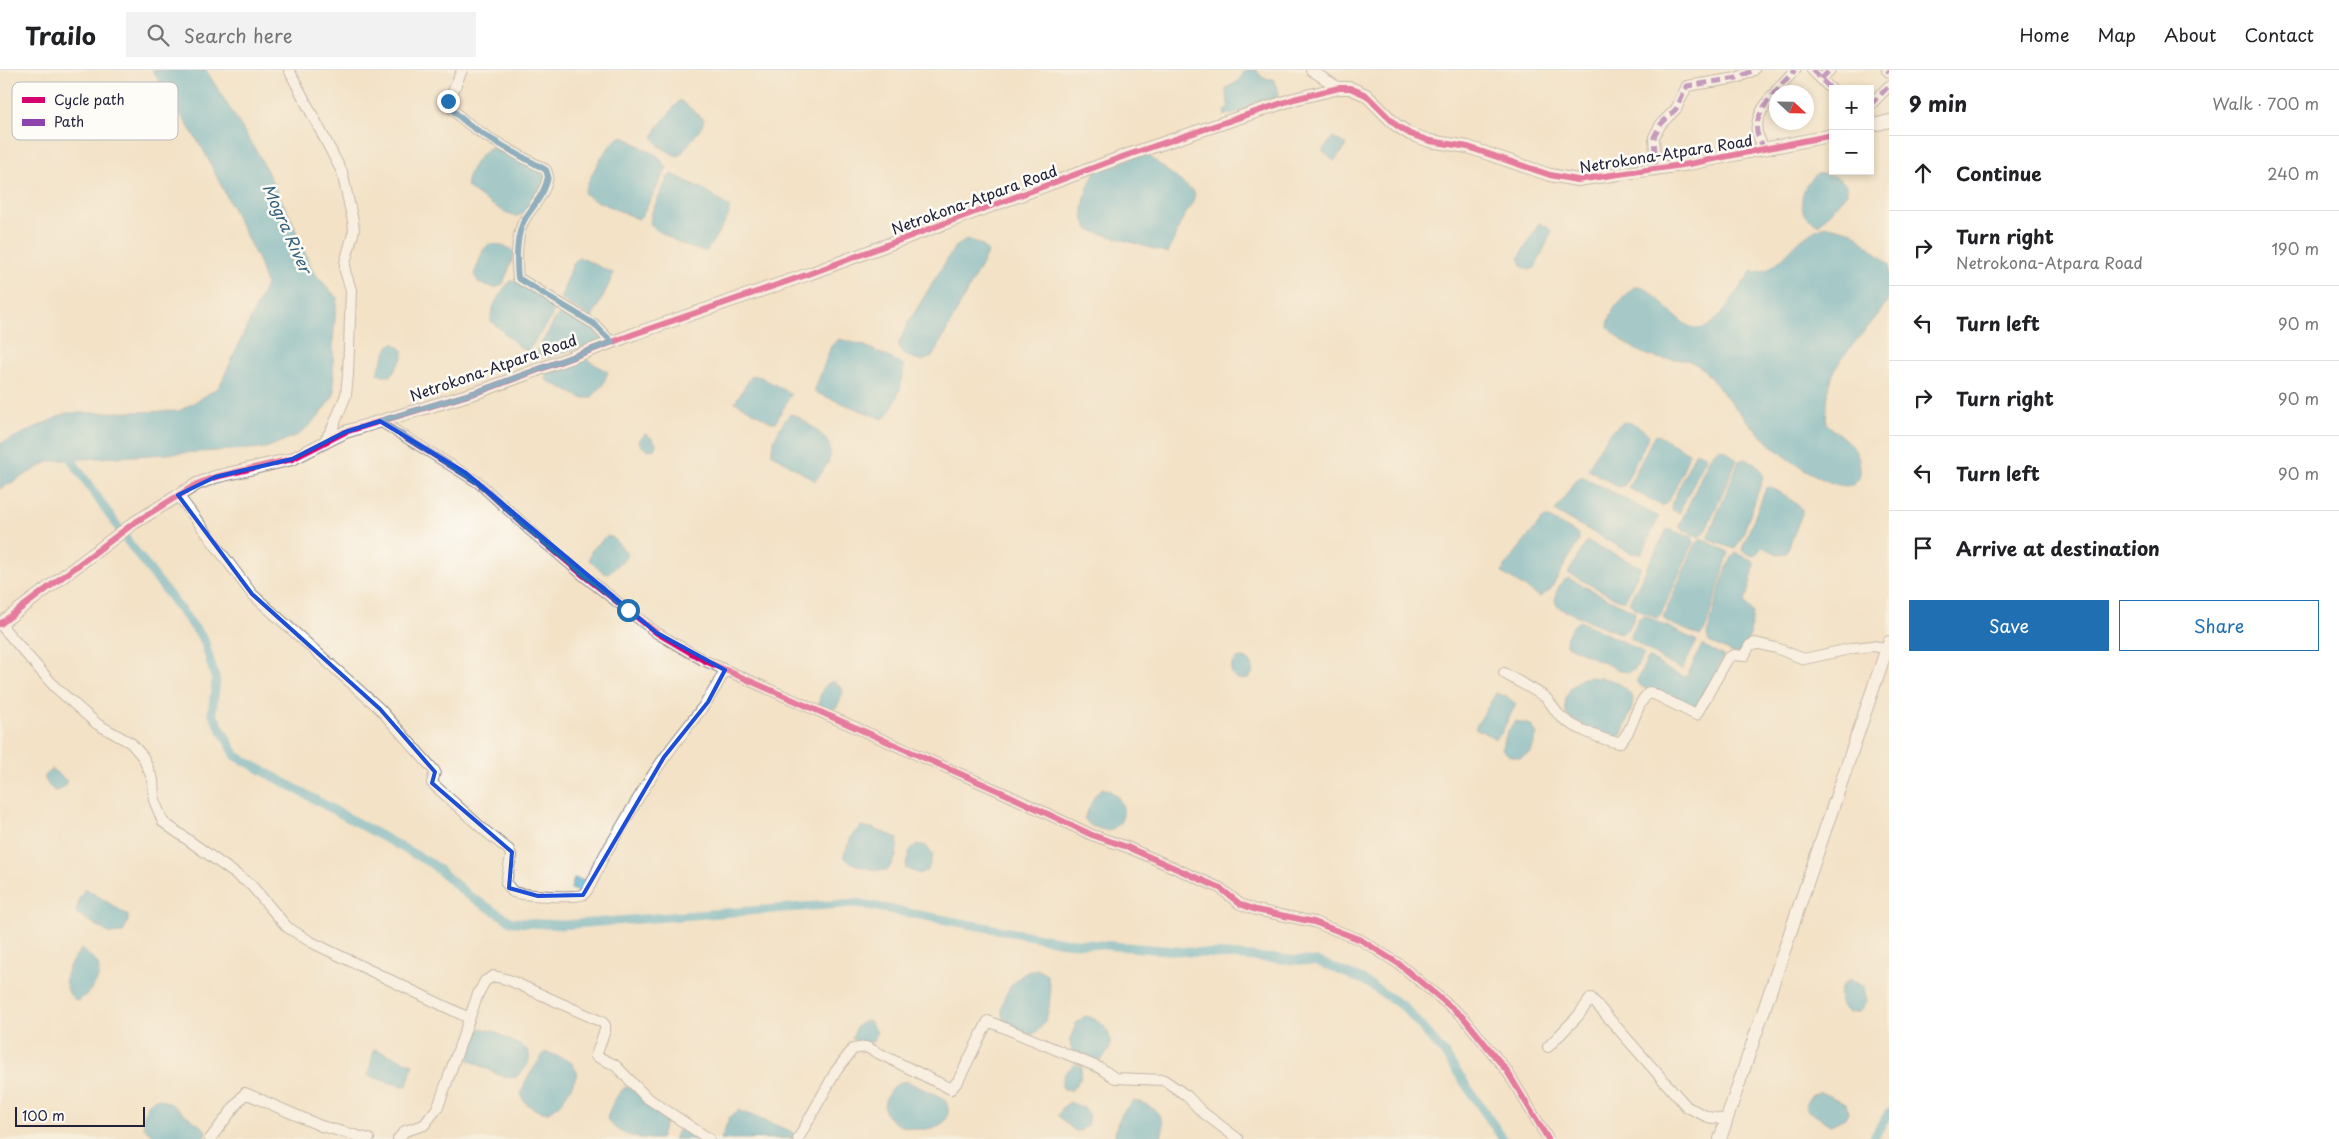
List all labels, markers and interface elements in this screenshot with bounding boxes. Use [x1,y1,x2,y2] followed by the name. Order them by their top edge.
[126,12,476,57] search box
[25,17,96,53] text: Trailo
[144,21,172,49] icon: search
[184,21,292,49] text: Search here
[2019,21,2069,48] text: Home
[2097,21,2136,48] text: Map
[2164,21,2216,48] text: About
[2244,21,2314,48] text: Contact
[12,82,178,140] legend
[1769,85,1814,130] north arrow
[1829,85,1874,175] map controls
[1829,85,1874,130] button: +
[1909,87,1967,119] text: 9 min
[54,89,125,110] text: Cycle path
[437,90,460,113] route end
[2212,91,2319,115] text: Walk · 700 m
[54,111,84,132] text: Path
[1578,128,1754,178] street label: Netrokona-Atpara Road
[1829,130,1874,175] button: −
[888,158,1060,240] street label: Netrokona-Atpara Road
[1909,159,1937,187] icon: ahead
[1956,159,2042,187] text: Continue
[2267,161,2319,185] text: 240 m
[258,179,319,279] water label: Mogra River
[1956,222,2054,250] text: Turn right
[1909,234,1937,262] icon: right
[2271,236,2319,260] text: 190 m
[1956,250,2143,274] text: Netrokona-Atpara Road
[1909,309,1937,337] icon: left
[1956,309,2040,337] text: Turn left
[2278,311,2319,335] text: 90 m
[406,328,580,406] street label: Netrokona-Atpara Road
[1909,384,1937,412] icon: right
[1956,384,2054,412] text: Turn right
[2278,386,2319,410] text: 90 m
[1909,459,1937,487] icon: left
[1956,459,2040,487] text: Turn left
[2278,461,2319,485] text: 90 m
[1909,534,1937,562] icon: arrive
[1956,534,2160,562] text: Arrive at destination
[617,599,640,622] route start
[1909,600,2109,651] button: Save
[2119,600,2319,651] button: Share
[15,1104,145,1127] scale bar
[22,1105,65,1126] text: 100 m

